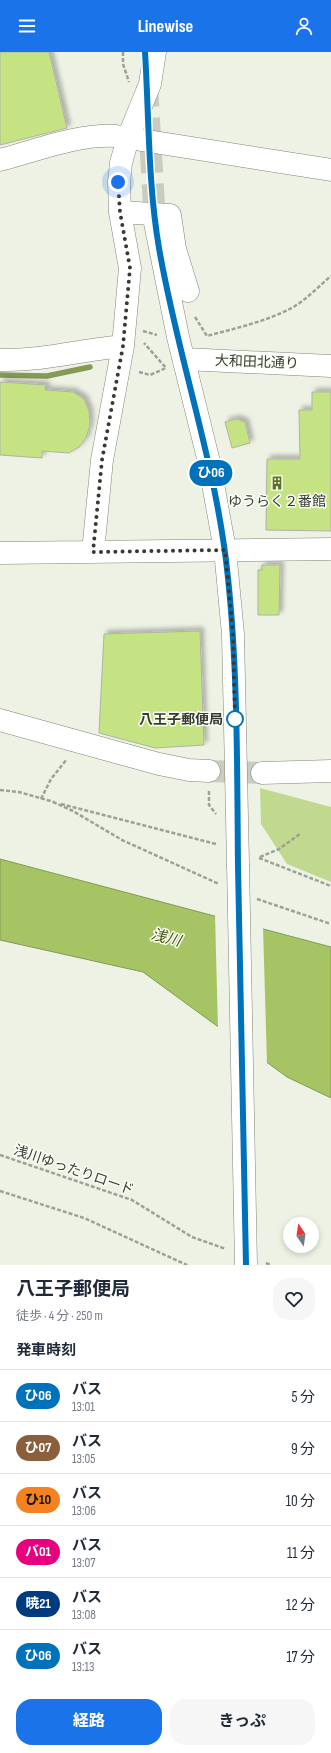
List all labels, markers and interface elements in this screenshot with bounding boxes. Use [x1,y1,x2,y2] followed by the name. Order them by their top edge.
[16,15,38,37] icon: menu
[293,15,315,37] icon: person
[138,16,193,37] text: Linewise
[108,172,128,192] your location
[215,352,299,372] street label: 大和田北通り
[188,460,234,486] line badge: ひ06
[197,464,225,481] text: ひ06
[269,475,285,491] building icon: ゆうらく２番館
[228,493,326,510] place label: ゆうらく２番館
[226,710,244,728] marker: 八王子郵便局
[139,711,223,728] place label: 八王子郵便局
[149,925,185,952] water label: 浅川
[12,1141,136,1199] street label: 浅川ゆったりロード
[283,1217,319,1253] north arrow
[283,1217,319,1253] map controls
[16,1278,130,1301] text: 八王子郵便局
[273,1278,315,1320] button: heart
[16,1308,103,1324] text: 徒歩 · 4 分 · 250 m
[16,1341,76,1360] text: 発車時刻
[72,1380,102,1399] text: バス
[24,1387,52,1404] text: ひ06
[292,1388,315,1407] text: 5 分
[72,1399,95,1415] text: 13:01
[72,1432,102,1451] text: バス
[25,1439,51,1456] text: ひ07
[291,1440,315,1459] text: 9 分
[72,1451,95,1467] text: 13:05
[72,1484,102,1503] text: バス
[25,1491,51,1508] text: ひ10
[286,1492,315,1511] text: 10 分
[72,1503,96,1519] text: 13:06
[72,1536,102,1555] text: バス
[25,1543,51,1560] text: バ01
[287,1544,315,1563] text: 11 分
[72,1555,95,1571] text: 13:07
[72,1588,102,1607] text: バス
[25,1595,51,1612] text: 暁21
[286,1596,315,1615] text: 12 分
[72,1607,96,1623] text: 13:08
[72,1640,102,1659] text: バス
[24,1647,52,1664] text: ひ06
[286,1648,315,1667] text: 17 分
[72,1659,94,1675] text: 13:13
[16,1699,162,1745] button: 経路
[170,1699,315,1745] button: きっぷ

